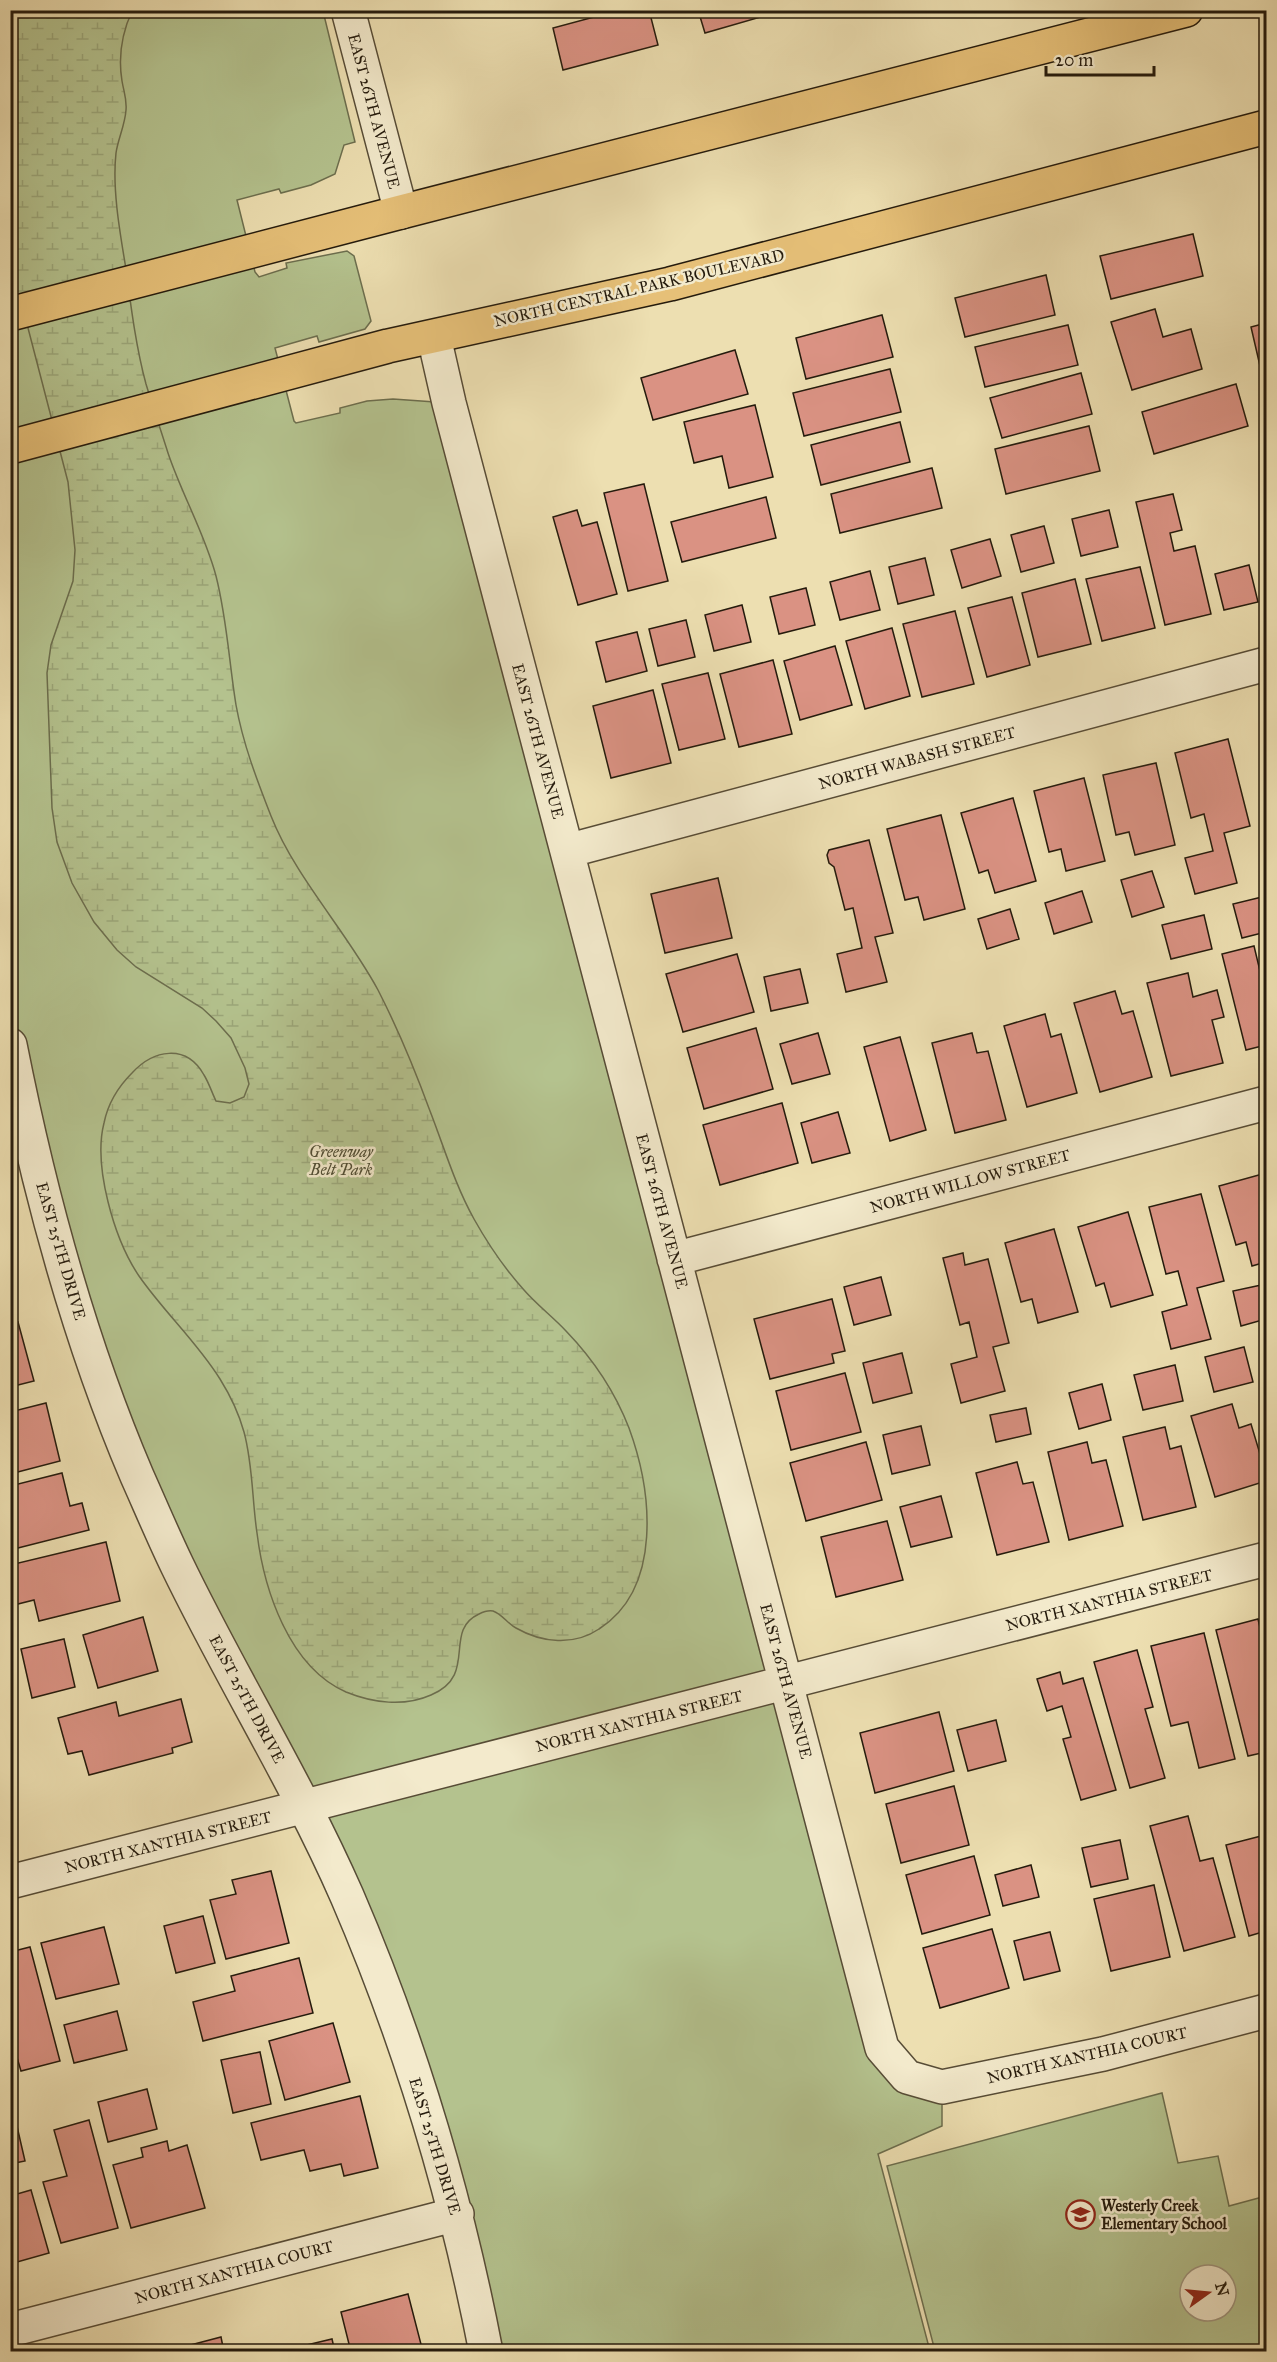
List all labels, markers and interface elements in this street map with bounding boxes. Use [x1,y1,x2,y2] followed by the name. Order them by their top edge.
[344,31,404,191] street label: EAST 26TH AVENUE
[1046,39,1154,77] scale bar
[1055,49,1093,71] text: 20 m
[492,245,786,331] street label: NORTH CENTRAL PARK BOULEVARD
[508,661,568,821] street label: EAST 26TH AVENUE
[816,723,1018,793] street label: NORTH WABASH STREET
[632,1131,692,1291] street label: EAST 26TH AVENUE
[309,1142,374,1179] park label: Greenway Belt Park
[868,1145,1072,1217] street label: NORTH WILLOW STREET
[32,1180,90,1322] street label: EAST 25TH DRIVE
[1004,1565,1215,1635] street label: NORTH XANTHIA STREET
[756,1601,816,1761] street label: EAST 26TH AVENUE
[205,1632,289,1766] street label: EAST 25TH DRIVE
[534,1686,745,1756] street label: NORTH XANTHIA STREET
[63,1807,274,1877] street label: NORTH XANTHIA STREET
[985,2023,1189,2087] street label: NORTH XANTHIA COURT
[405,2075,465,2217] street label: EAST 25TH DRIVE
[1101,2196,1227,2234] place label: Westerly Creek Elementary School
[1064,2198,1096,2230] school or university icon: Westerly Creek Elementary School
[133,2236,335,2308] street label: NORTH XANTHIA COURT
[1178,2263,1238,2323] north arrow
[1211,2280,1233,2299] text: N

